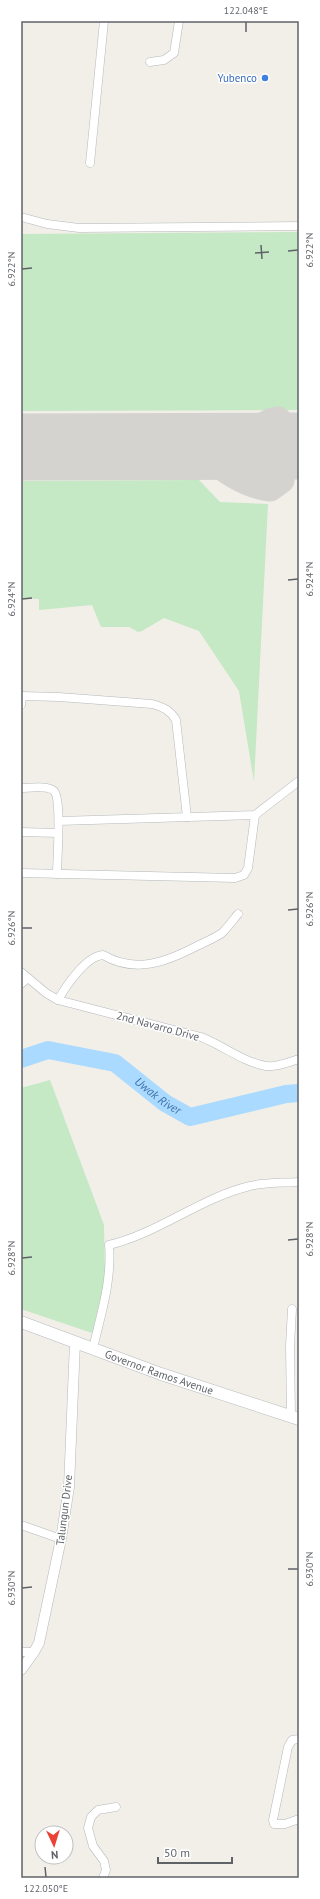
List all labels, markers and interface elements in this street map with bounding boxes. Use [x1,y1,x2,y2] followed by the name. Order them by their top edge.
[224,4,268,17] text: 122.048°E
[218,71,257,85] place label: Yubenco
[260,73,270,83] marker: Yubenco
[303,233,316,267] text: 6.922°N
[5,252,18,286] text: 6.922°N
[303,562,316,596] text: 6.924°N
[5,582,18,616] text: 6.924°N
[303,892,316,926] text: 6.926°N
[5,911,18,945] text: 6.926°N
[115,1008,201,1044] street label: 2nd Navarro Drive
[132,1074,185,1118] water label: Uwak River
[303,1222,316,1256] text: 6.928°N
[5,1241,18,1275] text: 6.928°N
[103,1347,216,1398] street label: Governor Ramos Avenue
[53,1474,75,1546] street label: Talungun Drive
[303,1552,316,1586] text: 6.930°N
[5,1571,18,1605] text: 6.930°N
[34,1825,74,1865] north arrow
[158,1839,232,1865] scale bar
[164,1845,190,1860] text: 50 m
[51,1848,59,1862] text: N
[24,1882,68,1895] text: 122.050°E

